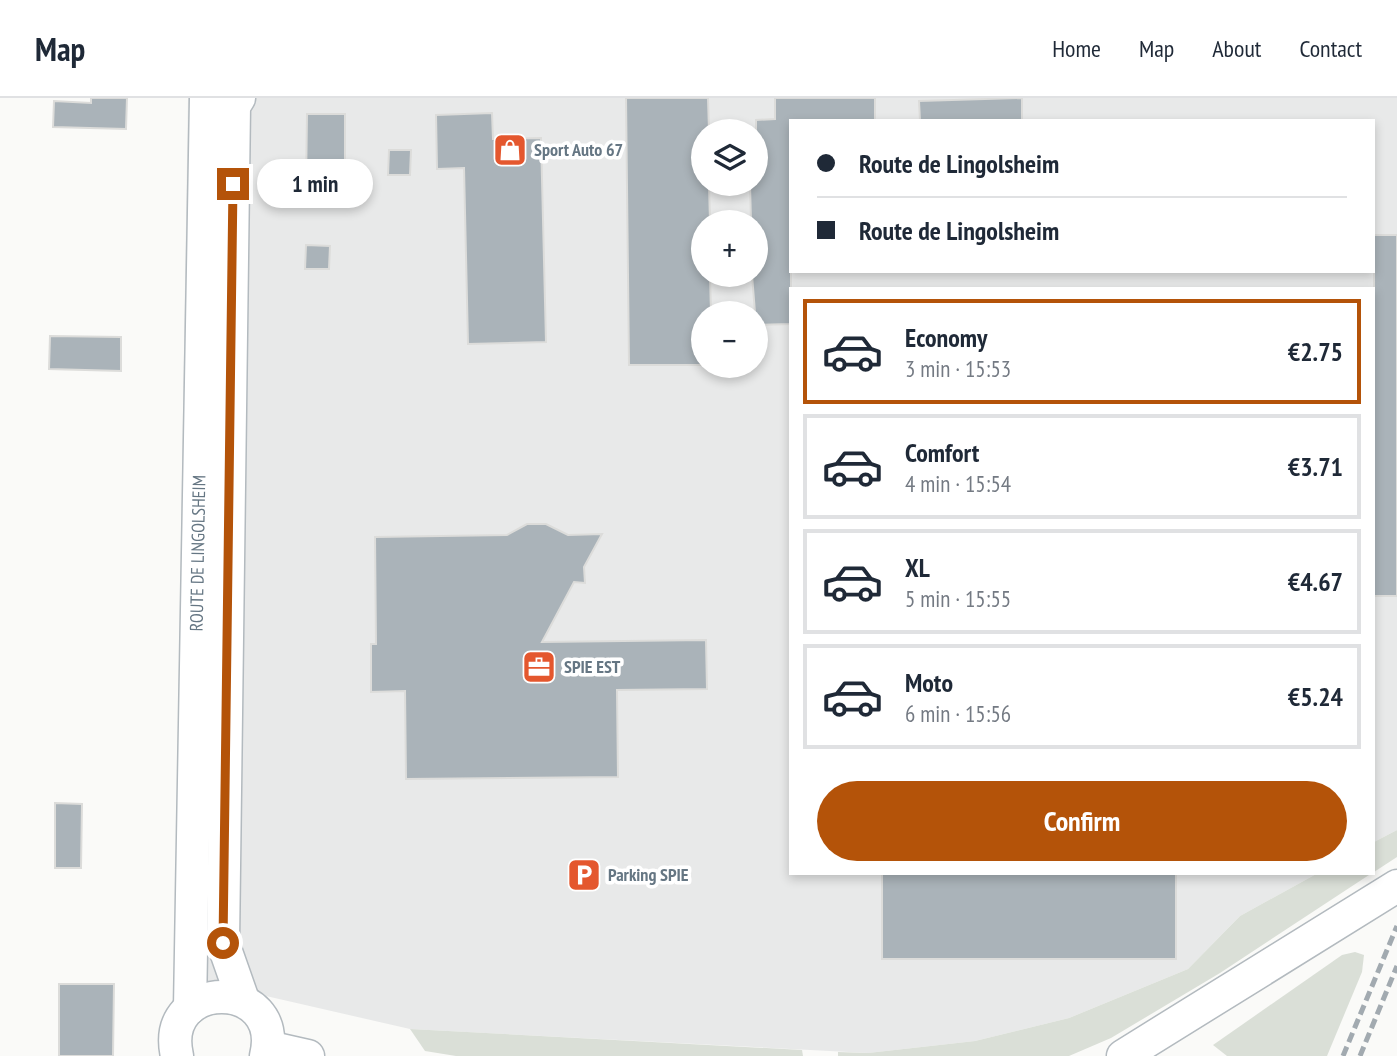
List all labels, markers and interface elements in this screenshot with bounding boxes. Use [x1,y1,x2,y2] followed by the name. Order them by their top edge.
[35,27,85,70] text: Map
[1052,33,1101,64] text: Home
[1139,33,1174,64] text: Map
[1212,33,1261,64] text: About
[1299,33,1362,64] text: Contact
[691,119,768,378] map controls
[691,119,768,196] button: layers
[491,131,529,169] shop icon: Sport Auto 67
[534,138,623,161] place label: Sport Auto 67
[859,147,1059,180] text: Route de Lingolsheim
[258,160,373,208] callout: 1 min
[217,168,249,200] route end
[292,169,338,198] text: 1 min
[691,210,768,287] button: +
[859,214,1059,247] text: Route de Lingolsheim
[691,301,768,378] button: −
[821,320,884,383] icon: car
[905,321,987,354] text: Economy
[1288,335,1343,368] text: €2.75
[905,354,1011,383] text: 3 min · 15:53
[821,435,884,498] icon: car
[905,436,979,469] text: Comfort
[1288,450,1343,483] text: €3.71
[905,469,1011,498] text: 4 min · 15:54
[185,475,210,631] street label: ROUTE DE LINGOLSHEIM
[821,550,884,613] icon: car
[905,551,930,584] text: XL
[1288,565,1343,598] text: €4.67
[905,584,1011,613] text: 5 min · 15:55
[520,648,558,686] office icon: SPIE EST
[564,655,621,678] place label: SPIE EST
[821,665,884,728] icon: car
[905,666,953,699] text: Moto
[1288,680,1343,713] text: €5.24
[905,699,1011,728] text: 6 min · 15:56
[817,781,1347,861] button: Confirm
[565,856,603,894] parking icon: Parking SPIE
[608,863,689,886] place label: Parking SPIE
[207,927,239,959] route start

